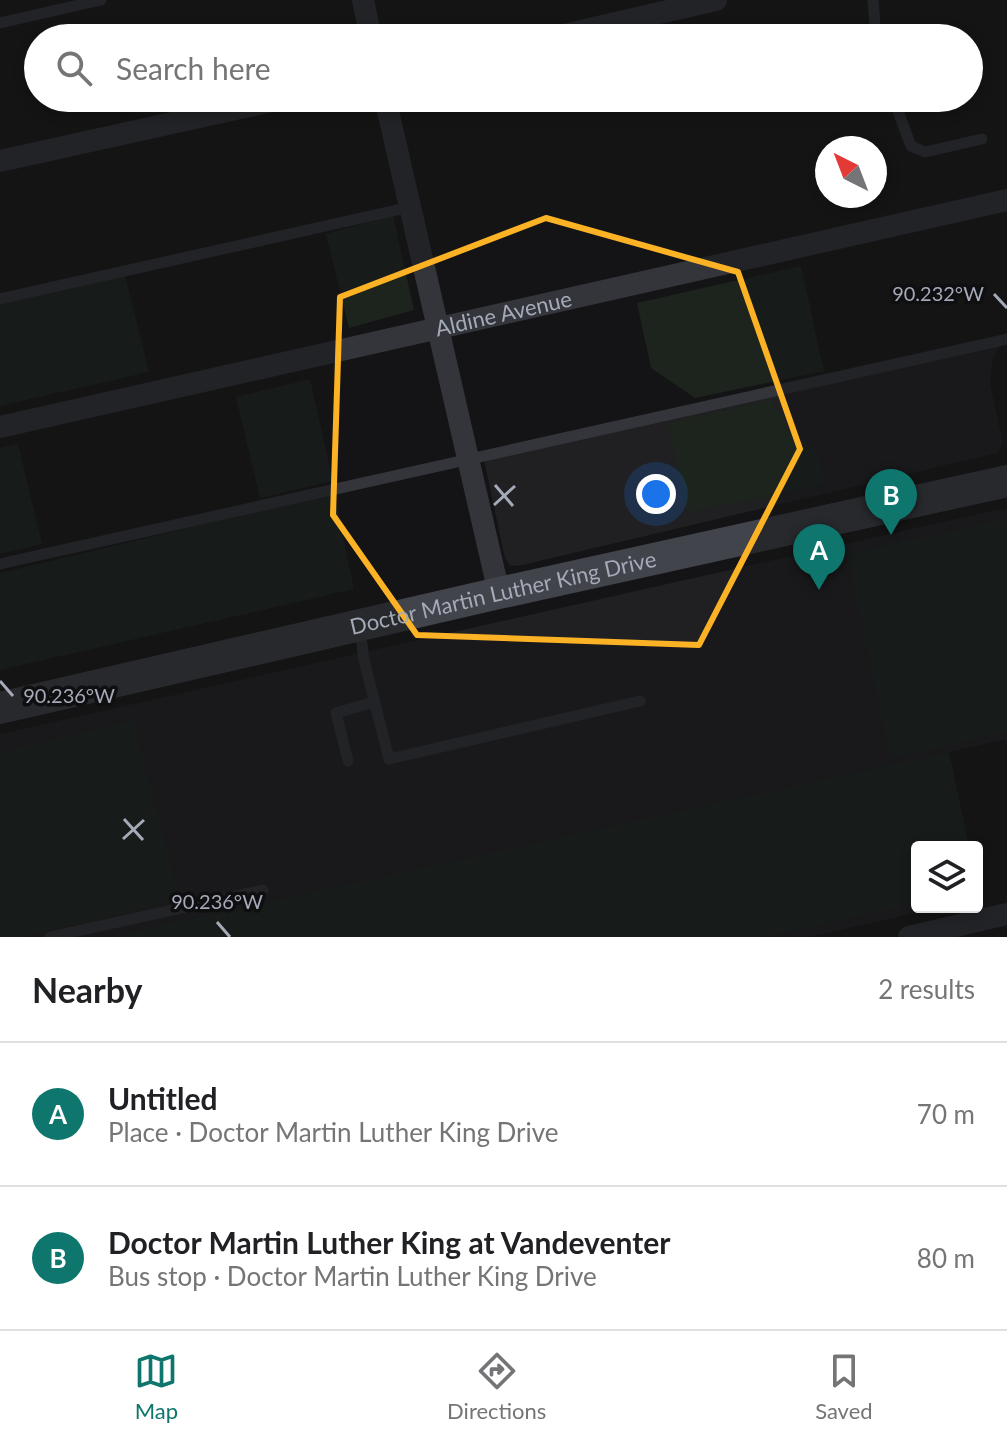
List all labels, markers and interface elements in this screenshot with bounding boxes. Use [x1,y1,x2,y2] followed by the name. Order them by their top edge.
[24,24,983,112] search box
[52,46,96,90] icon: search
[116,50,271,86] text: Search here
[815,136,887,208] north arrow
[892,281,984,305] text: 90.232°W
[432,285,574,342] street label: Aldine Avenue
[865,469,917,535] pin: B
[636,474,676,514] your location
[793,524,845,590] pin: A
[347,545,659,640] street label: Doctor Martin Luther King Drive
[23,683,115,707] text: 90.236°W
[911,841,983,913] map controls
[911,841,983,913] button: layers
[171,889,263,913] text: 90.236°W
[32,969,143,1010] text: Nearby
[878,973,975,1005] text: 2 results
[108,1080,217,1116] text: Untitled
[49,1098,67,1130] text: A
[917,1098,975,1130] text: 70 m
[108,1116,559,1148] text: Place · Doctor Martin Luther King Drive
[108,1224,670,1260] text: Doctor Martin Luther King at Vandeventer
[49,1242,67,1274] text: B
[917,1242,975,1274] text: 80 m
[108,1260,597,1292] text: Bus stop · Doctor Martin Luther King Drive
[134,1349,178,1424] tab: Map
[447,1349,546,1424] tab: Directions
[815,1349,873,1424] tab: Saved

